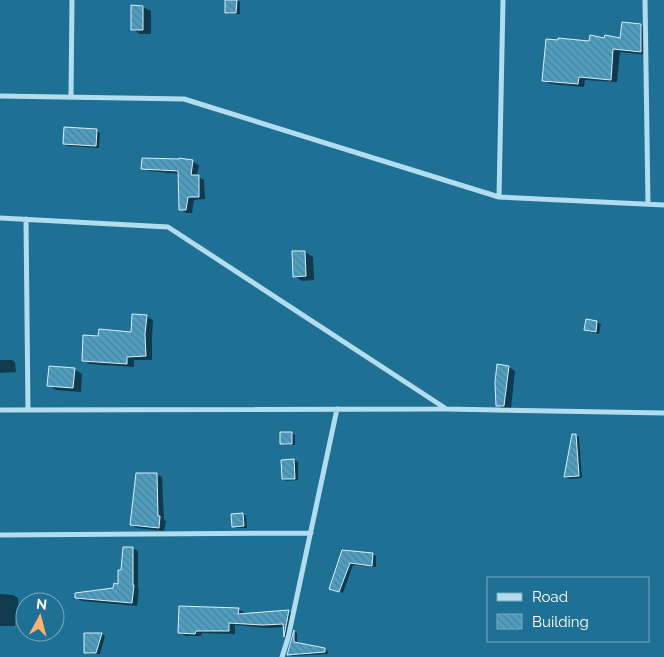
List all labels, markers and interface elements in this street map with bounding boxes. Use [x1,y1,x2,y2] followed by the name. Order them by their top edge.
[487,577,649,642] legend
[532,588,568,606] text: Road
[15,592,65,642] north arrow
[35,596,48,613] text: N
[532,613,589,631] text: Building

